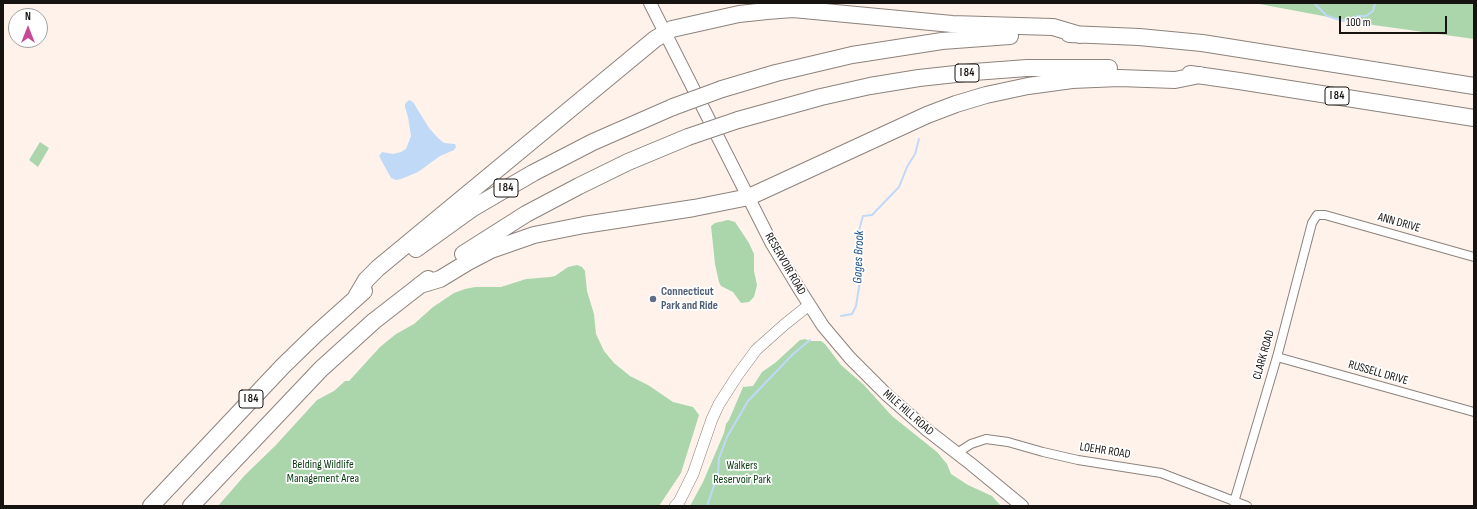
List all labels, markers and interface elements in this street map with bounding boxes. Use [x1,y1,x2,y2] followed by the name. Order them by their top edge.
[8,8,48,48] north arrow
[1341,8,1449,34] scale bar
[25,10,31,23] text: N
[1346,15,1371,30] text: 100 m
[955,64,979,82] road number: I 84
[1325,87,1349,105] road number: I 84
[494,179,518,197] road number: I 84
[1376,210,1422,236] street label: ANN DRIVE
[761,230,809,298] street label: RESERVOIR ROAD
[850,230,868,284] water label: Gages Brook
[661,285,718,313] place label: Connecticut Park and Ride
[648,294,658,304] marker: Connecticut Park and Ride
[1250,329,1278,381] street label: CLARK ROAD
[1346,358,1410,388] street label: RUSSELL DRIVE
[880,387,936,439] street label: MILE HILL ROAD
[239,390,263,408] road number: I 84
[1079,440,1131,462] street label: LOEHR ROAD
[287,458,359,486] park label: Belding Wildlife Management Area
[713,459,771,487] park label: Walkers Reservoir Park

